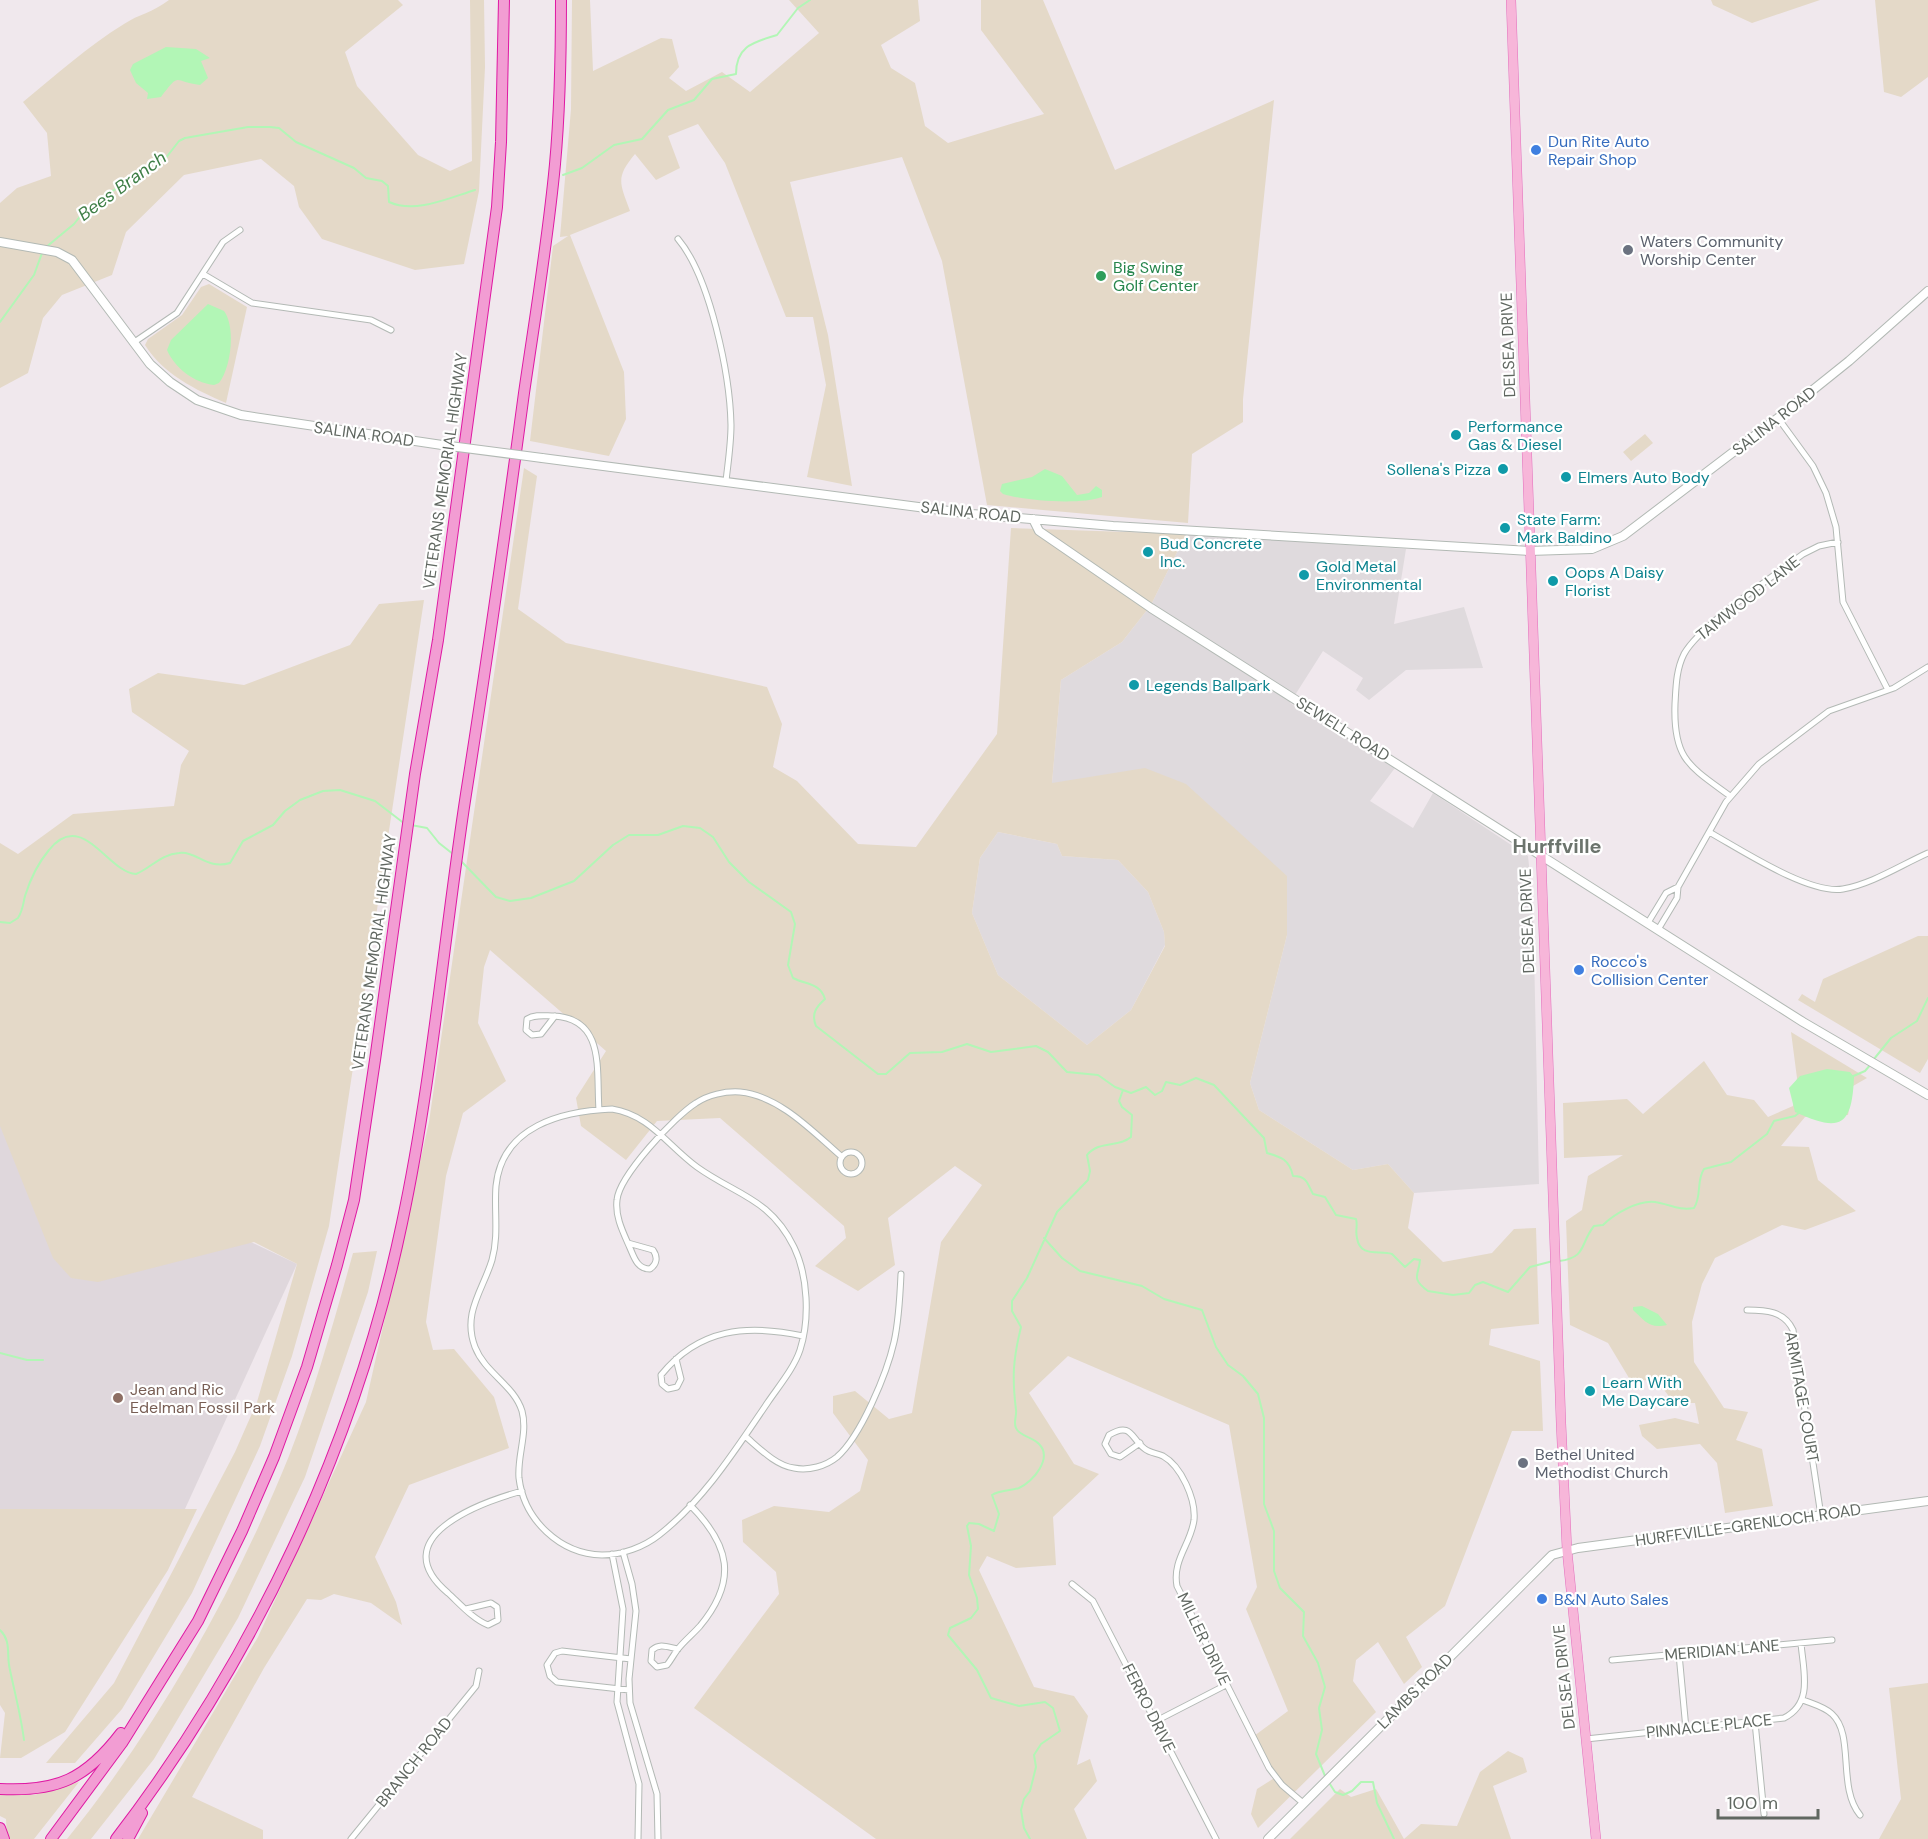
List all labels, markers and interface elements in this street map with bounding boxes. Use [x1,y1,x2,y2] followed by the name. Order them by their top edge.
[1548,131,1650,170] place label: Dun Rite Auto Repair Shop
[1529,143,1543,157] marker: Dun Rite Auto Repair Shop
[73,146,171,226] water label: Bees Branch
[1640,231,1783,270] place label: Waters Community Worship Center
[1621,243,1635,257] marker: Waters Community Worship Center
[1113,257,1199,296] place label: Big Swing Golf Center
[1094,269,1108,283] marker: Big Swing Golf Center
[1496,292,1520,398] street label: DELSEA DRIVE
[418,352,472,590] street label: VETERANS MEMORIAL HIGHWAY
[1728,382,1820,460] street label: SALINA ROAD
[1468,416,1563,455] place label: Performance Gas & Diesel
[313,417,415,451] street label: SALINA ROAD
[1449,428,1463,442] marker: Performance Gas & Diesel
[1387,459,1491,480] place label: Sollena's Pizza
[1496,462,1510,476] marker: Sollena's Pizza
[1578,467,1710,488] place label: Elmers Auto Body
[1559,470,1573,484] marker: Elmers Auto Body
[920,496,1022,528] street label: SALINA ROAD
[1517,509,1612,548] place label: State Farm: Mark Baldino
[1498,521,1512,535] marker: State Farm: Mark Baldino
[1160,533,1262,572] place label: Bud Concrete Inc.
[1141,545,1155,559] marker: Bud Concrete Inc.
[1692,551,1804,645] street label: TAMWOOD LANE
[1316,556,1422,595] place label: Gold Metal Environmental
[1565,562,1664,601] place label: Oops A Daisy Florist
[1297,568,1311,582] marker: Gold Metal Environmental
[1546,574,1560,588] marker: Oops A Daisy Florist
[1146,675,1271,696] place label: Legends Ballpark
[1127,678,1141,692] marker: Legends Ballpark
[1292,692,1394,766] street label: SEWELL ROAD
[347,833,401,1071] street label: VETERANS MEMORIAL HIGHWAY
[1512,833,1602,859] district label: Hurffville
[1515,868,1539,974] street label: DELSEA DRIVE
[1591,951,1709,990] place label: Rocco's Collision Center
[1572,963,1586,977] marker: Rocco's Collision Center
[1780,1330,1824,1464] street label: ARMITAGE COURT
[1602,1372,1689,1411] place label: Learn With Me Daycare
[130,1379,275,1418] place label: Jean and Ric Edelman Fossil Park
[1583,1384,1597,1398] marker: Learn With Me Daycare
[111,1391,125,1405] marker: Jean and Ric Edelman Fossil Park
[1535,1444,1668,1483] place label: Bethel United Methodist Church
[1516,1456,1530,1470] marker: Bethel United Methodist Church
[1634,1499,1862,1551] street label: HURFFVILLE-GRENLOCH ROAD
[1172,1589,1236,1689] street label: MILLER DRIVE
[1554,1589,1669,1610] place label: B&N Auto Sales
[1535,1592,1549,1606] marker: B&N Auto Sales
[1548,1624,1580,1730] street label: DELSEA DRIVE
[1664,1635,1780,1665] street label: MERIDIAN LANE
[1373,1649,1457,1733] street label: LAMBS ROAD
[1118,1660,1180,1756] street label: FERRO DRIVE
[1645,1709,1773,1743] street label: PINNACLE PLACE
[371,1713,457,1811] street label: BRANCH ROAD
[1718,1782,1818,1820] scale bar
[1727,1791,1778,1815] text: 100 m

